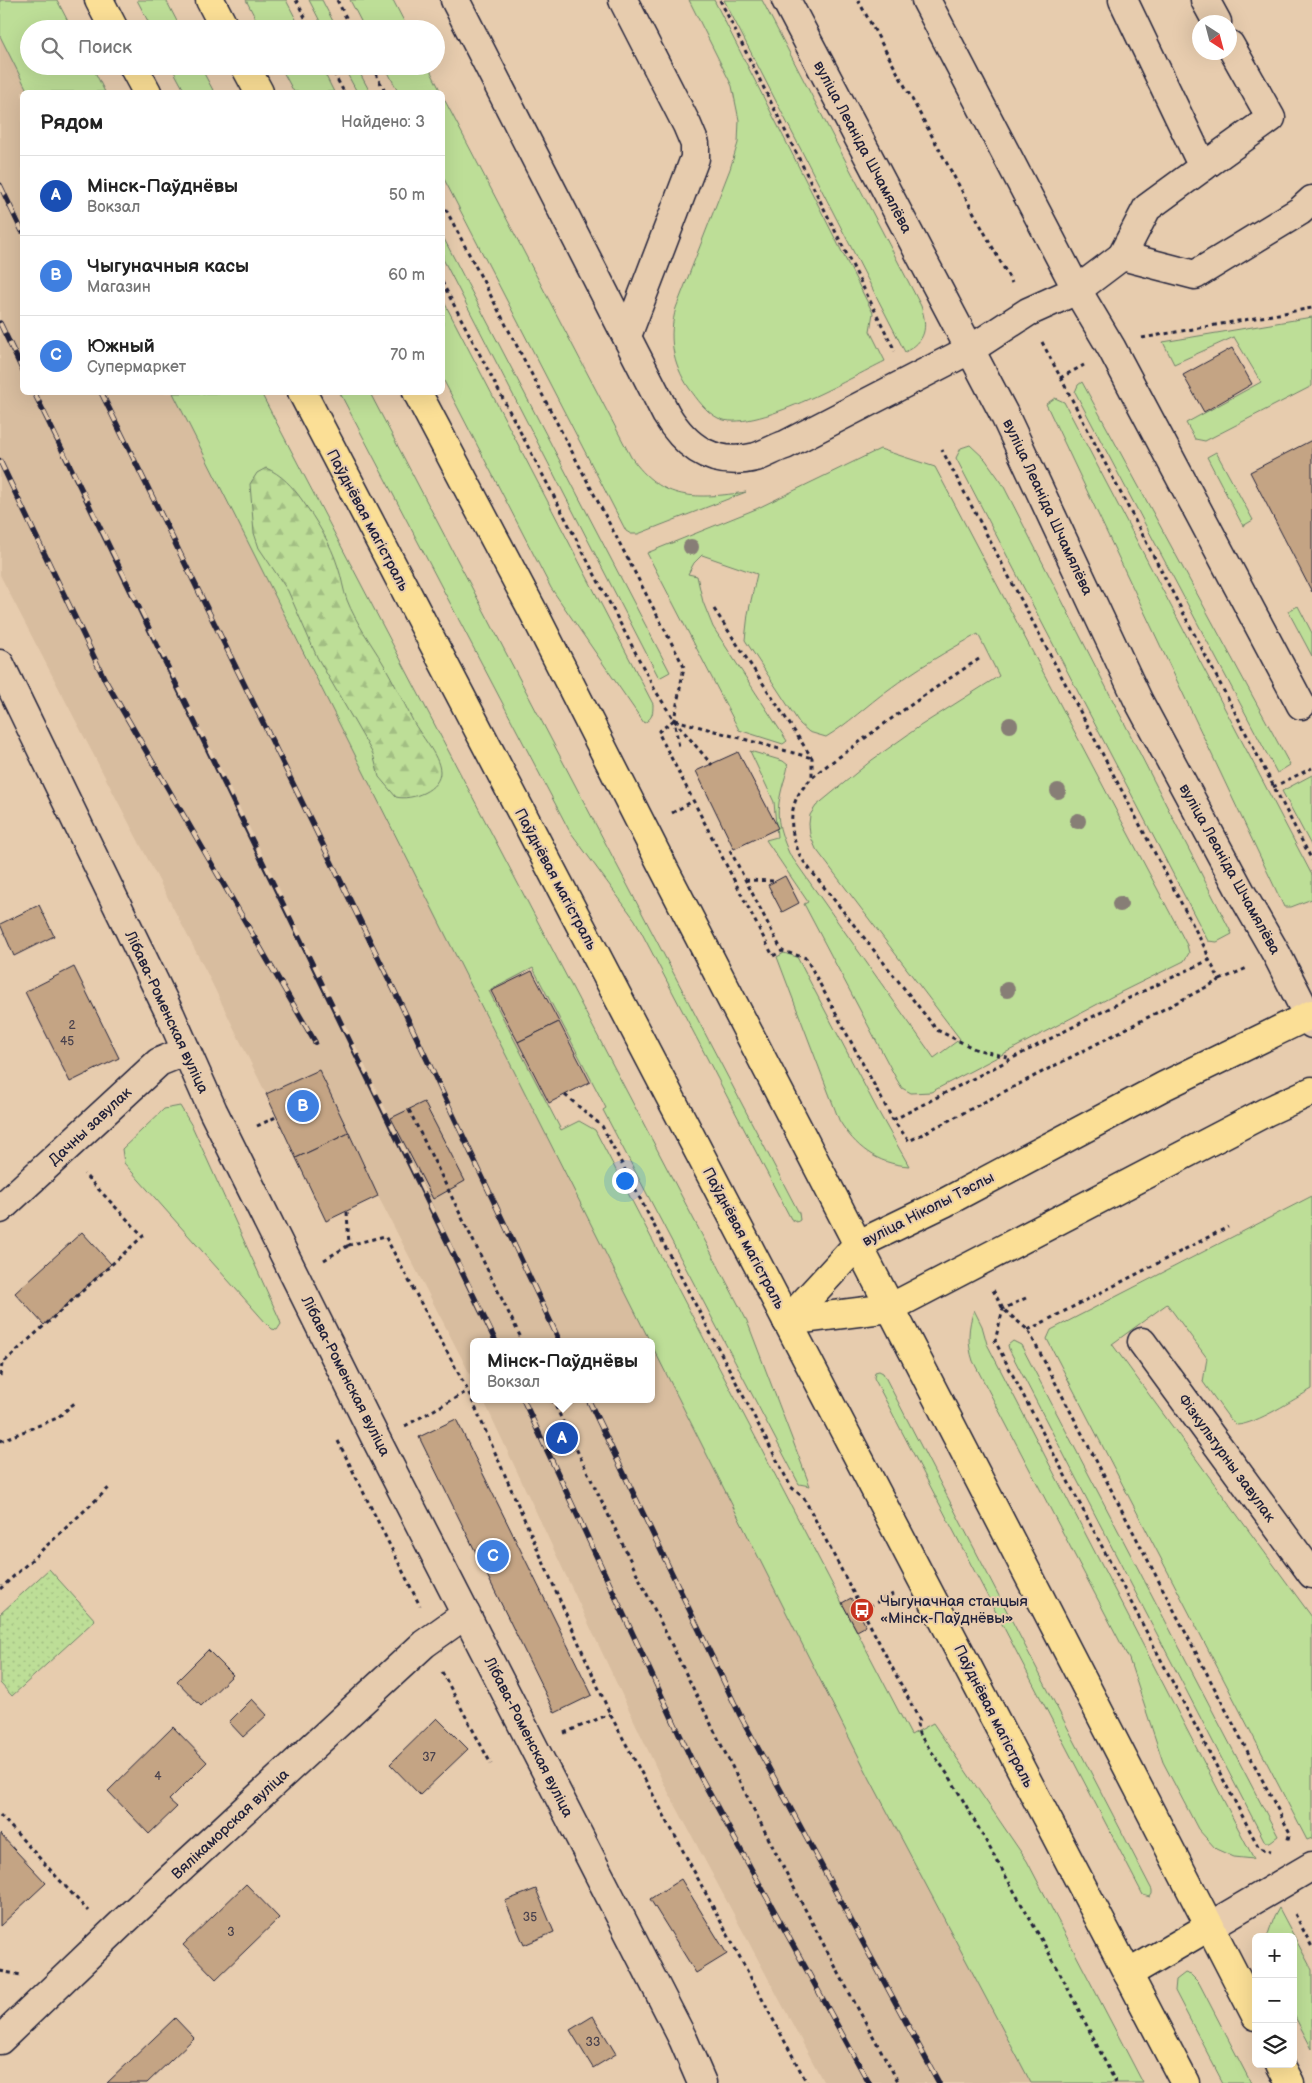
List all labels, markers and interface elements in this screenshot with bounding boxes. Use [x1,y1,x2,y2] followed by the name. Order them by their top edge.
[1192,15,1237,60] north arrow
[20,20,445,75] search box
[38,34,66,62] icon: search
[78,36,132,59] text: Поиск
[809,58,916,237] street label: вуліца Леаніда Шчамялёва
[40,110,103,135] text: Рядом
[341,113,425,132] text: Найдено: 3
[87,175,238,198] text: Мінск-Паўднёвы
[51,186,61,205] text: A
[389,186,425,205] text: 50 m
[87,198,140,217] text: Вокзал
[87,255,249,278] text: Чыгуначныя касы
[50,266,62,285] text: B
[388,266,425,285] text: 60 m
[87,278,151,297] text: Магазин
[87,335,155,358] text: Южный
[50,346,62,365] text: C
[390,346,425,365] text: 70 m
[87,358,186,377] text: Супермаркет
[998,416,1097,599] street label: вуліца Леаніда Шчамялёва
[322,446,413,595] street label: Паўднёвая магістраль
[1175,780,1285,958] street label: вуліца Леаніда Шчамялёва
[510,805,601,954] street label: Паўднёвая магістраль
[120,927,213,1097] street label: Лібава-Роменская вуліца
[68,1018,76,1033] house number: 2
[60,1034,74,1049] house number: 45
[45,1083,136,1170] street label: Дачны завулак
[287,1087,319,1125] pin: B
[698,1164,789,1313] street label: Паўднёвая магістраль
[612,1168,638,1194] your location
[859,1168,997,1251] street label: вуліца Ніколы Тэслы
[296,1292,394,1460] street label: Лібава-Роменская вуліца
[470,1338,655,1403] popup
[487,1350,638,1373] text: Мінск-Паўднёвы
[487,1373,540,1392] text: Вокзал
[1174,1390,1280,1526] street label: Фізкультурны завулак
[546,1419,578,1457] pin: A
[477,1537,509,1575] pin: C
[880,1592,1028,1628] place label: Чыгуначная станцыя «Мінск-Паўднёвы»
[849,1597,875,1623] bus stop icon: Чыгуначная станцыя «Мінск-Паўднёвы»
[949,1642,1038,1791] street label: Паўднёвая магістраль
[479,1653,577,1821] street label: Лібава-Роменская вуліца
[422,1750,436,1765] house number: 37
[168,1765,293,1884] street label: Вялікаморская вуліца
[154,1769,162,1784] house number: 4
[523,1910,537,1925] house number: 35
[227,1925,235,1940] house number: 3
[1252,1933,1297,2068] map controls
[1252,1933,1297,1978] button: +
[1252,1978,1297,2023] button: −
[1252,2023,1297,2068] button: layers
[586,2035,600,2050] house number: 33

